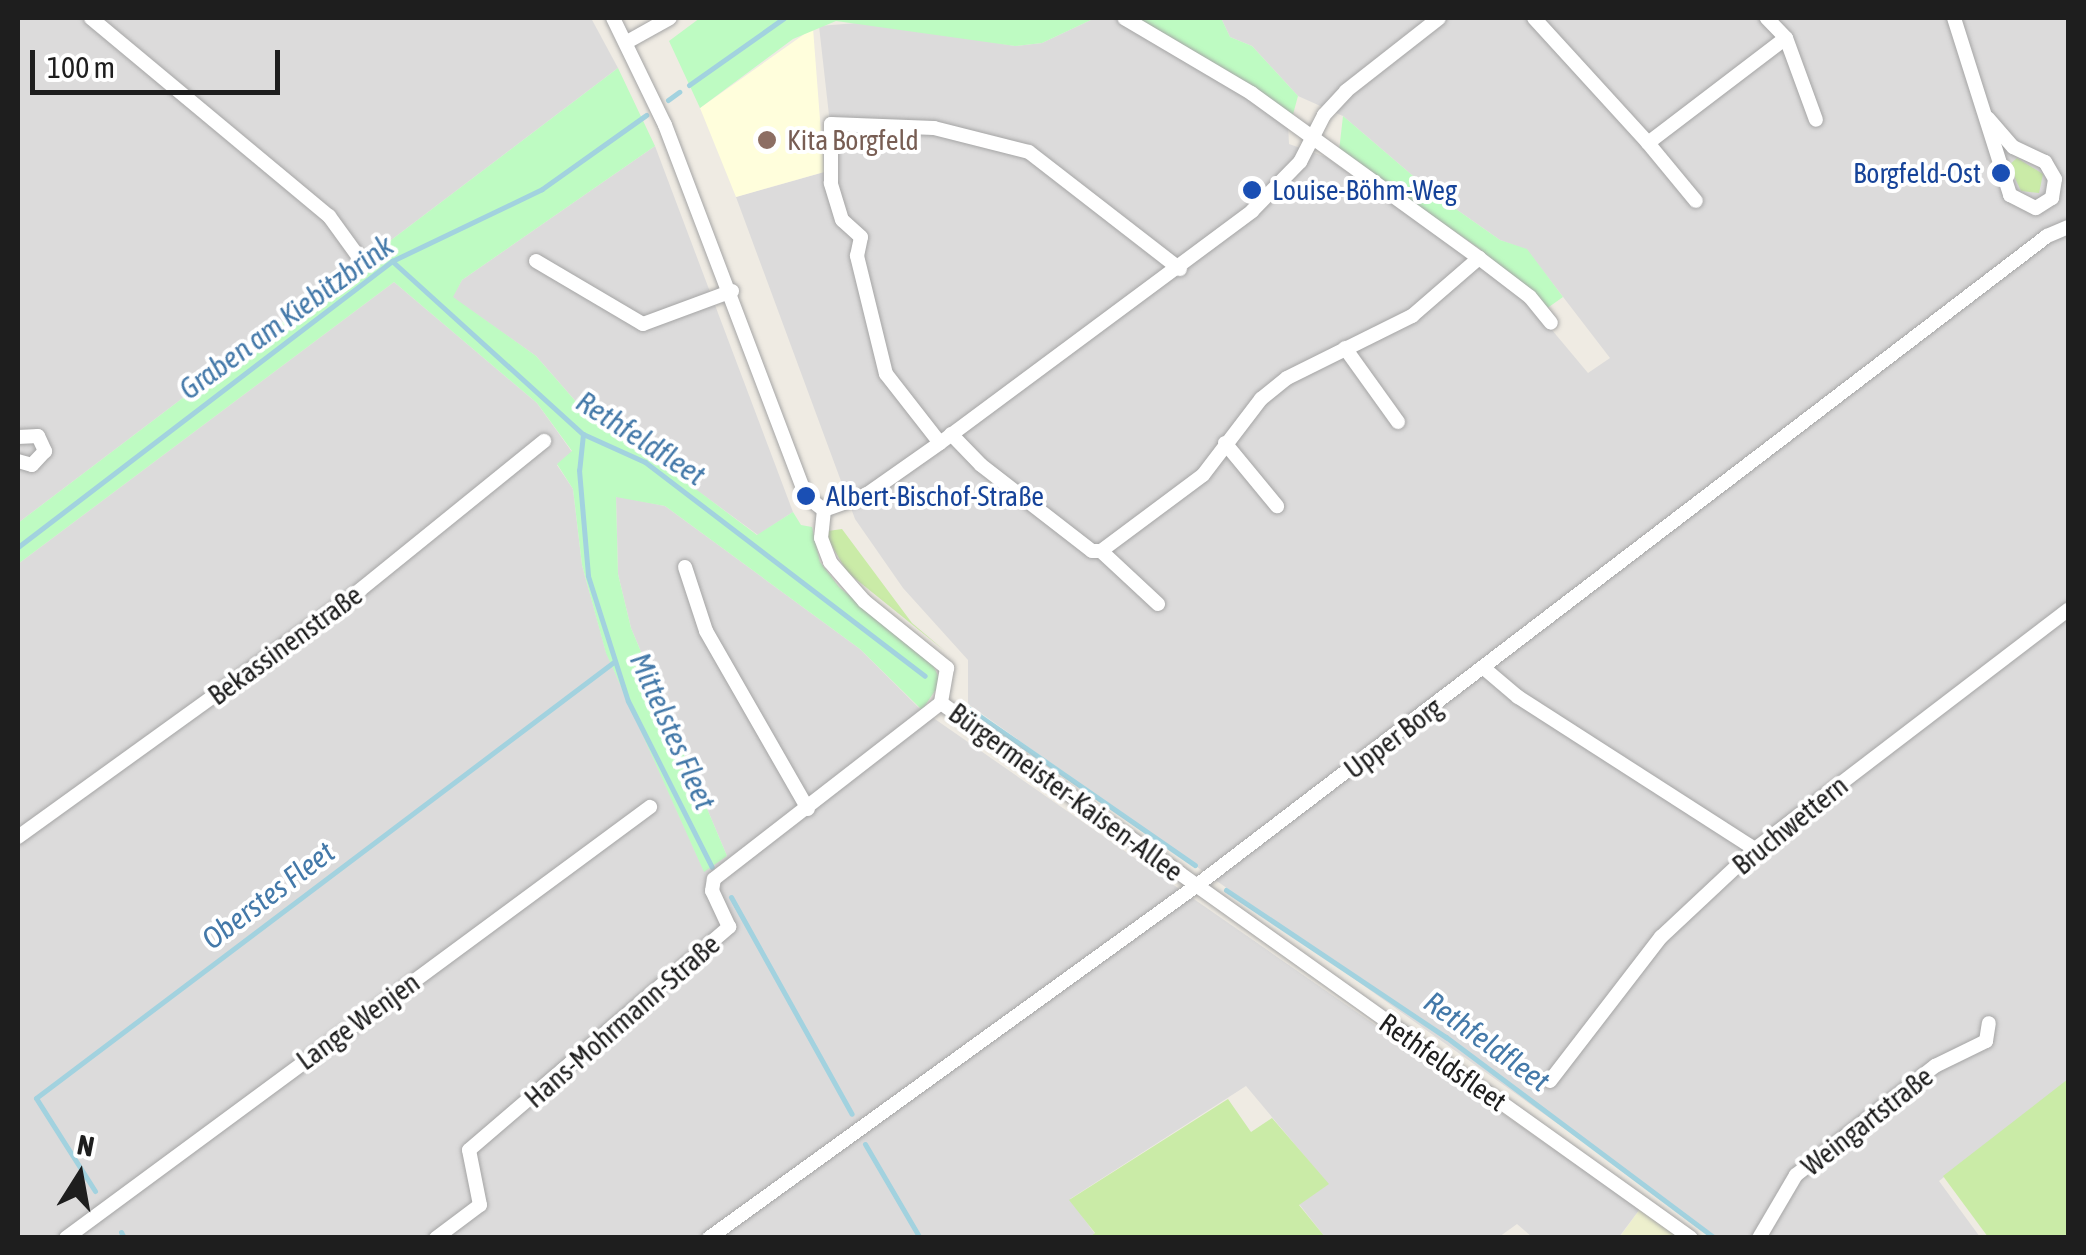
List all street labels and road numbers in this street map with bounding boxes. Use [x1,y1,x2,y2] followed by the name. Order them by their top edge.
[202,578,368,712] street label: Bekassinenstraße
[1337,690,1449,786] street label: Upper Borg
[942,696,1190,888] street label: Bürgermeister-Kaisen-Allee
[1726,768,1854,882] street label: Bruchwettern
[518,927,726,1115] street label: Hans-Mohrmann-Straße
[290,965,426,1077] street label: Lange Wenjen
[1373,1006,1513,1118] street label: Rethfeldsfleet
[1795,1059,1939,1183] street label: Weingartstraße

